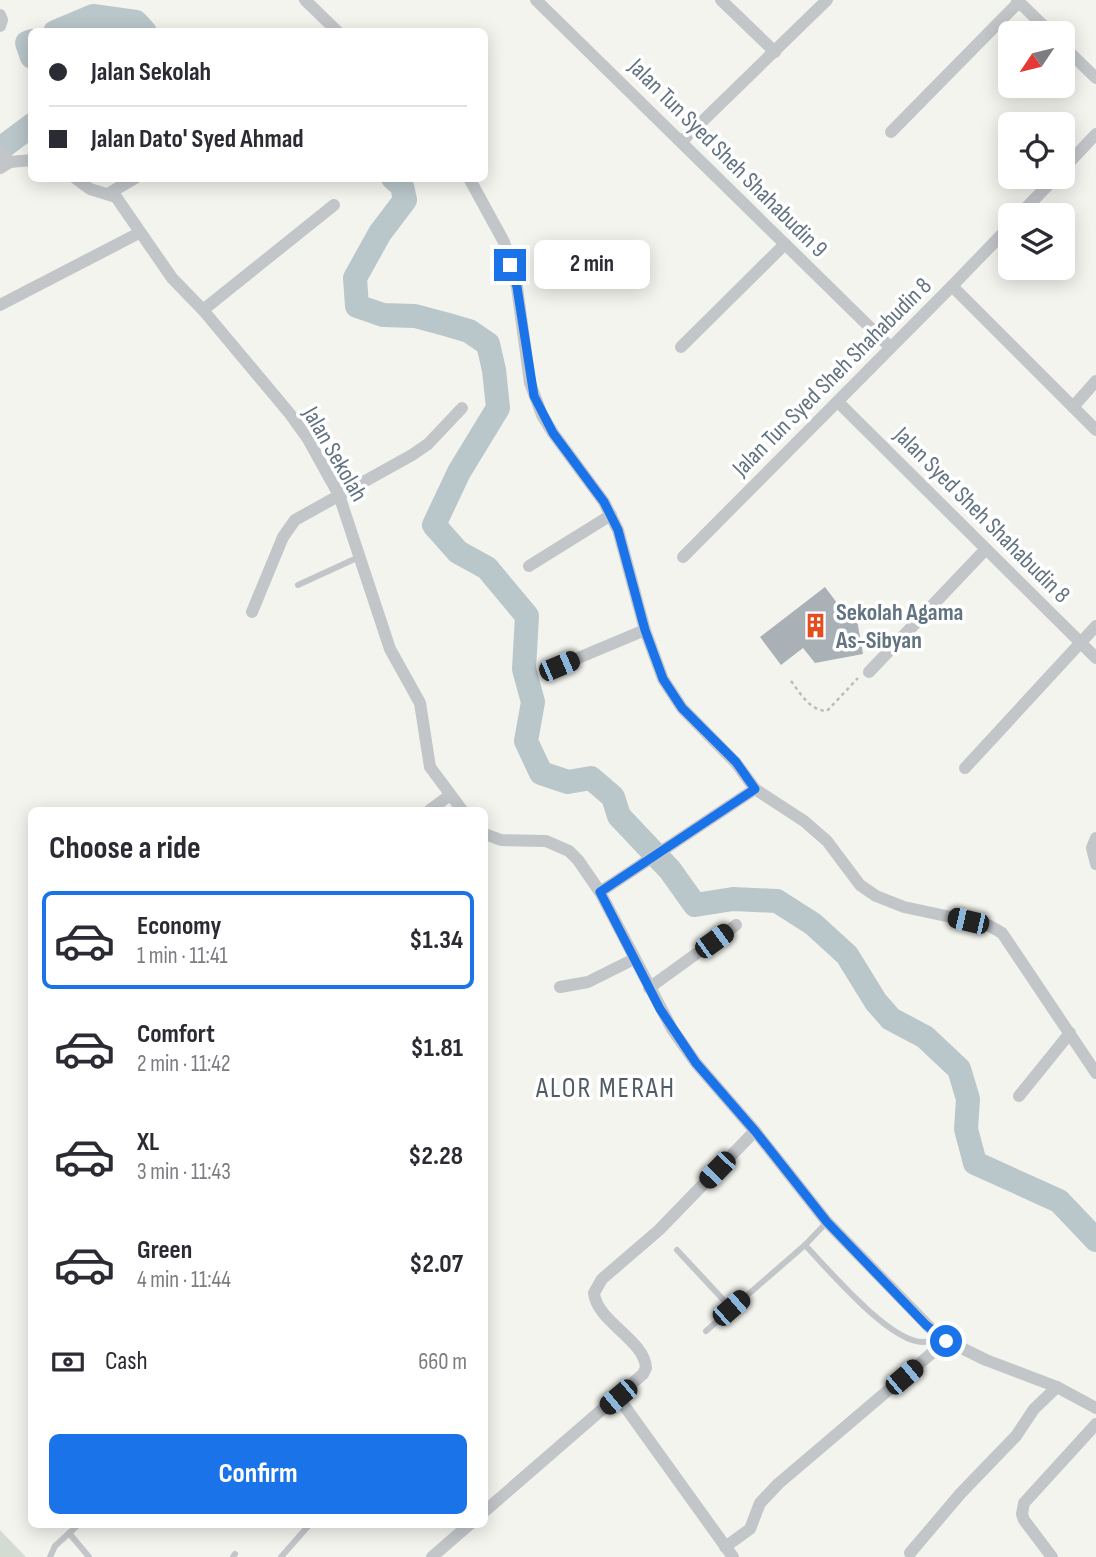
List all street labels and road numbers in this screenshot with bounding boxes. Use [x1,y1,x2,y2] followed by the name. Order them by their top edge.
[622,52,834,264] street label: Jalan Tun Syed Sheh Shahabudin 9
[726,271,938,483] street label: Jalan Tun Syed Sheh Shahabudin 8
[296,401,374,507] street label: Jalan Sekolah
[887,420,1076,609] street label: Jalan Syed Sheh Shahabudin 8

